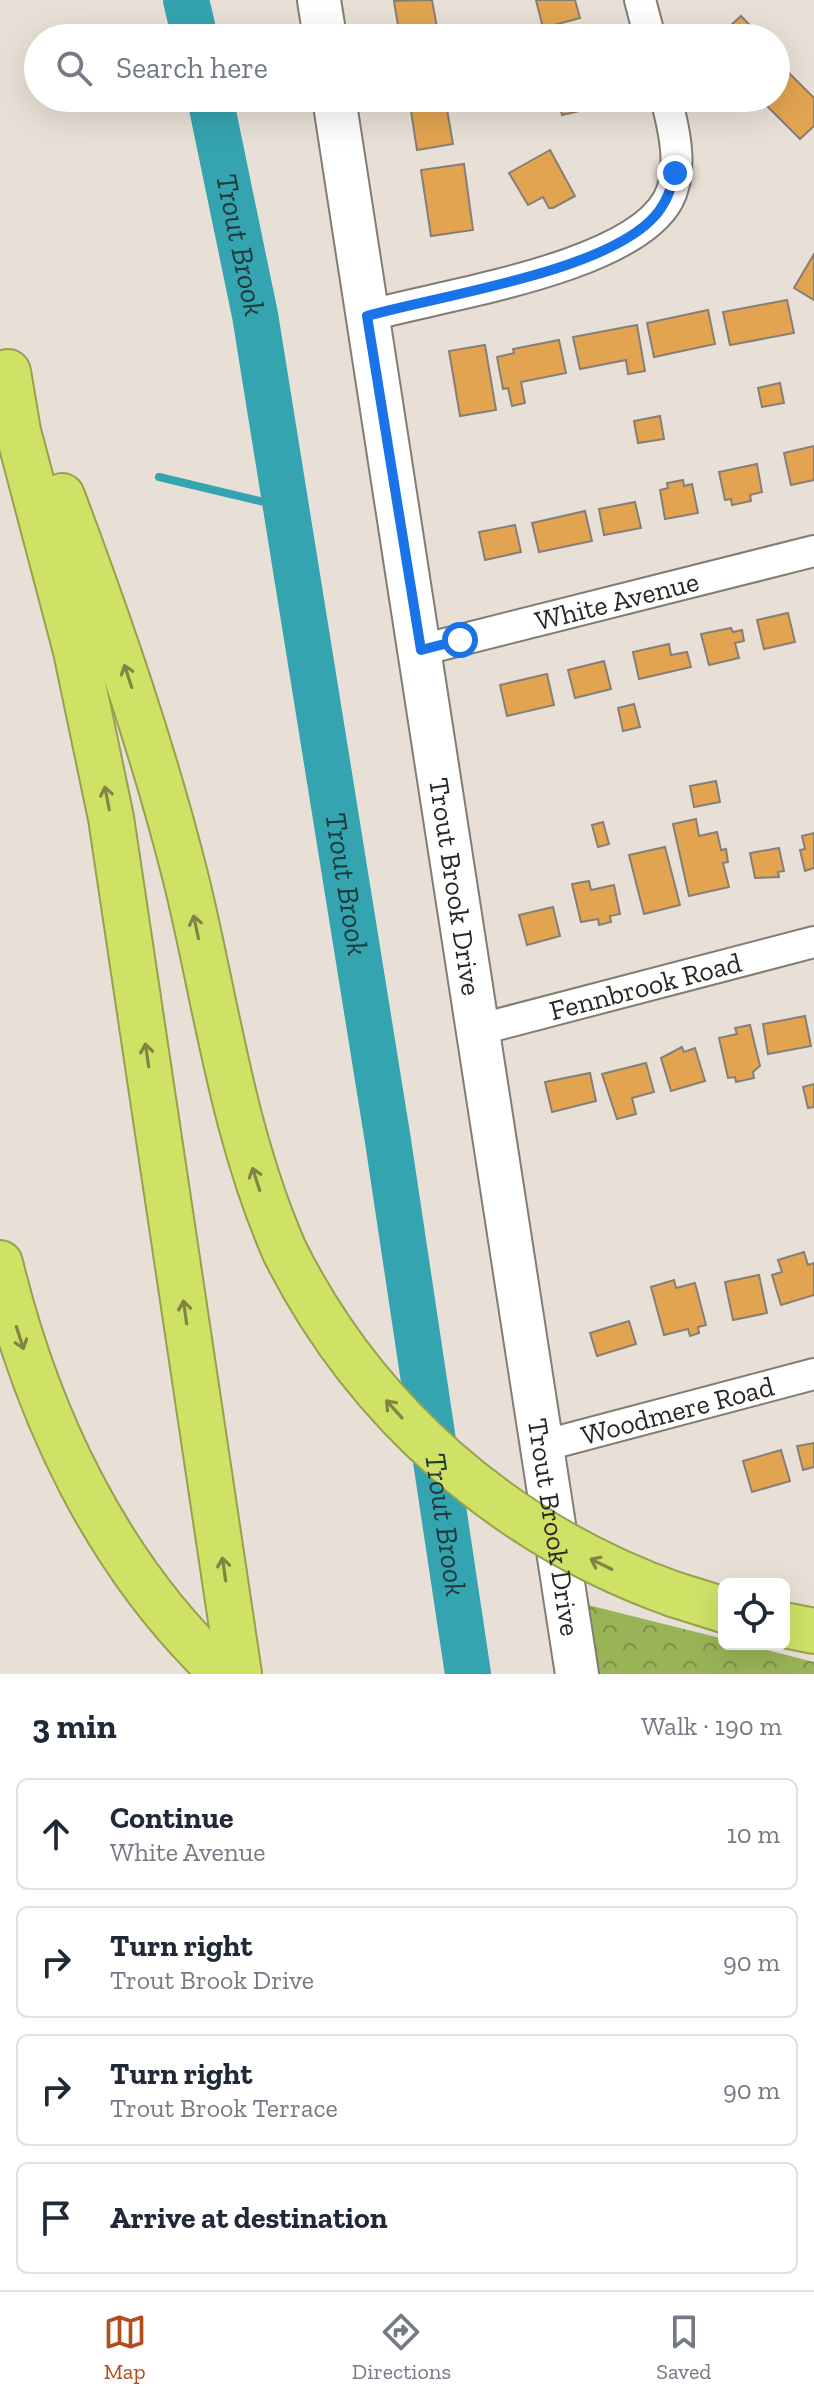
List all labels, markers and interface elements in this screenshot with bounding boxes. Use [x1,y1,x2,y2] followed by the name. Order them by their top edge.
[24,24,790,112] search box
[52,46,96,90] icon: search
[116,50,268,86] text: Search here
[657,155,693,191] route end
[208,170,273,319] water label: Trout Brook
[532,565,702,638] street label: White Avenue
[442,622,478,658] route start
[119,664,134,689] one-way arrow
[422,776,488,998] street label: Trout Brook Drive
[99,785,114,811] one-way arrow
[317,810,376,958] water label: Trout Brook
[188,914,203,940] one-way arrow
[546,946,745,1027] street label: Fennbrook Road
[139,1042,154,1068] one-way arrow
[248,1167,263,1192] one-way arrow
[177,1300,192,1325] one-way arrow
[13,1324,28,1350] one-way arrow
[578,1369,777,1452] street label: Woodmere Road
[386,1400,404,1420] one-way arrow
[521,1416,587,1638] street label: Trout Brook Drive
[417,1450,474,1599] water label: Trout Brook
[589,1556,613,1571] one-way arrow
[216,1557,231,1582] one-way arrow
[718,1578,790,1650] map controls
[718,1578,790,1650] button: locate
[32,1706,117,1747] text: 3 min
[641,1710,782,1742] text: Walk · 190 m
[110,1800,234,1836] text: Continue
[34,1812,78,1856] icon: ahead
[727,1818,780,1850] text: 10 m
[110,1836,265,1868] text: White Avenue
[110,1928,252,1964] text: Turn right
[34,1940,78,1984] icon: right
[723,1946,780,1978] text: 90 m
[110,1964,314,1996] text: Trout Brook Drive
[110,2056,252,2092] text: Turn right
[34,2068,78,2112] icon: right
[723,2074,780,2106] text: 90 m
[110,2092,338,2124] text: Trout Brook Terrace
[34,2196,78,2240] icon: arrive
[110,2200,387,2236] text: Arrive at destination
[103,2310,147,2385] tab: Map
[352,2310,451,2385] tab: Directions
[656,2310,711,2385] tab: Saved

